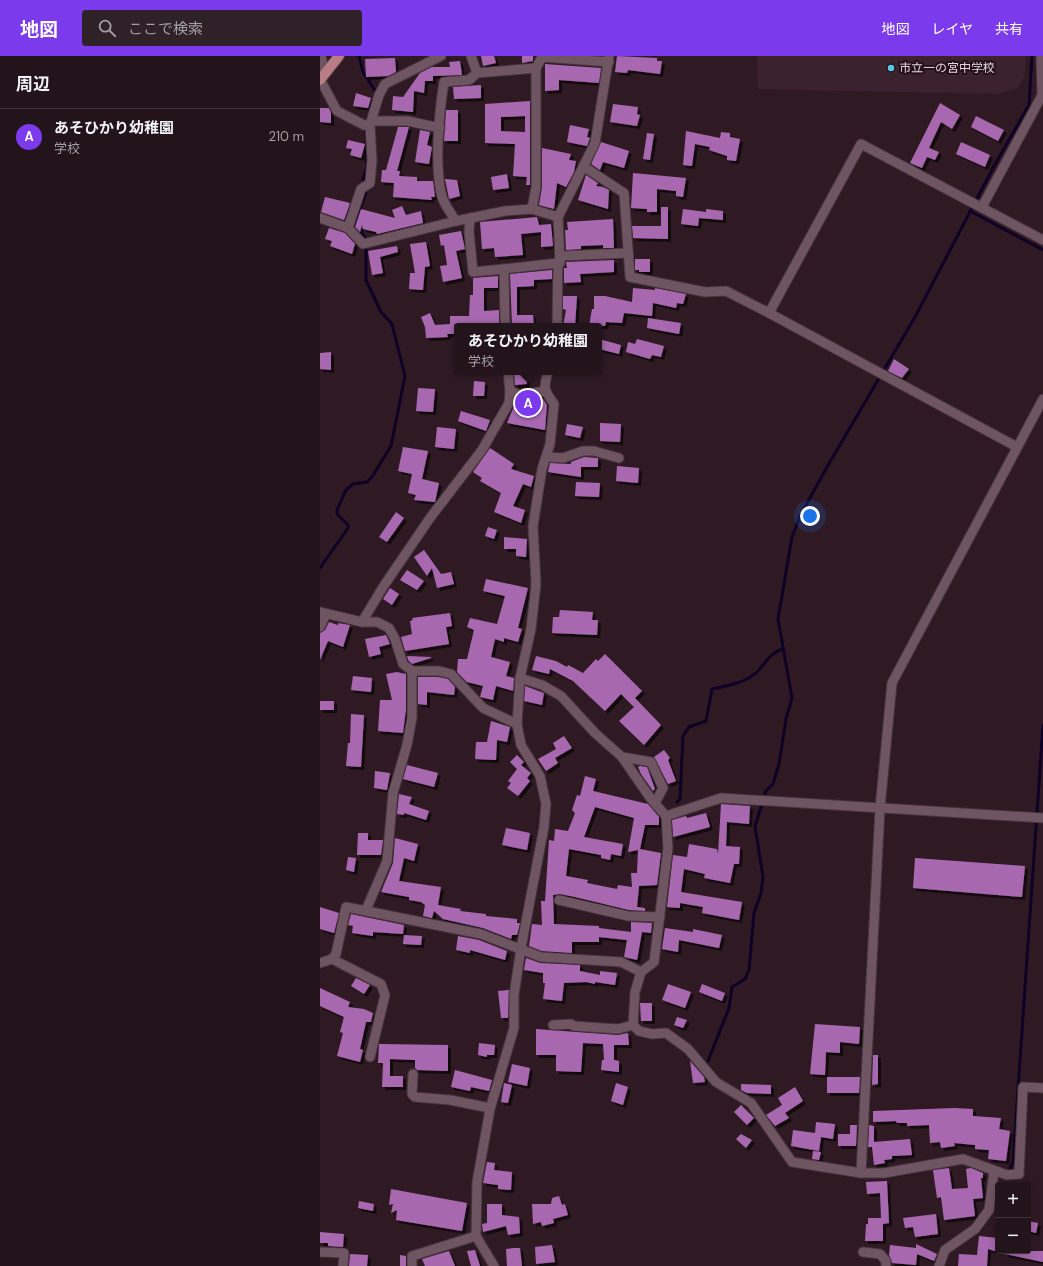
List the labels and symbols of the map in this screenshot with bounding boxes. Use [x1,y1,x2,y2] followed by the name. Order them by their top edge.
[899,60,995,76] place label: 市立一の宮中学校
[886,63,896,73] marker: 市立一の宮中学校
[515,388,541,418] pin: A
[800,506,820,526] your location

